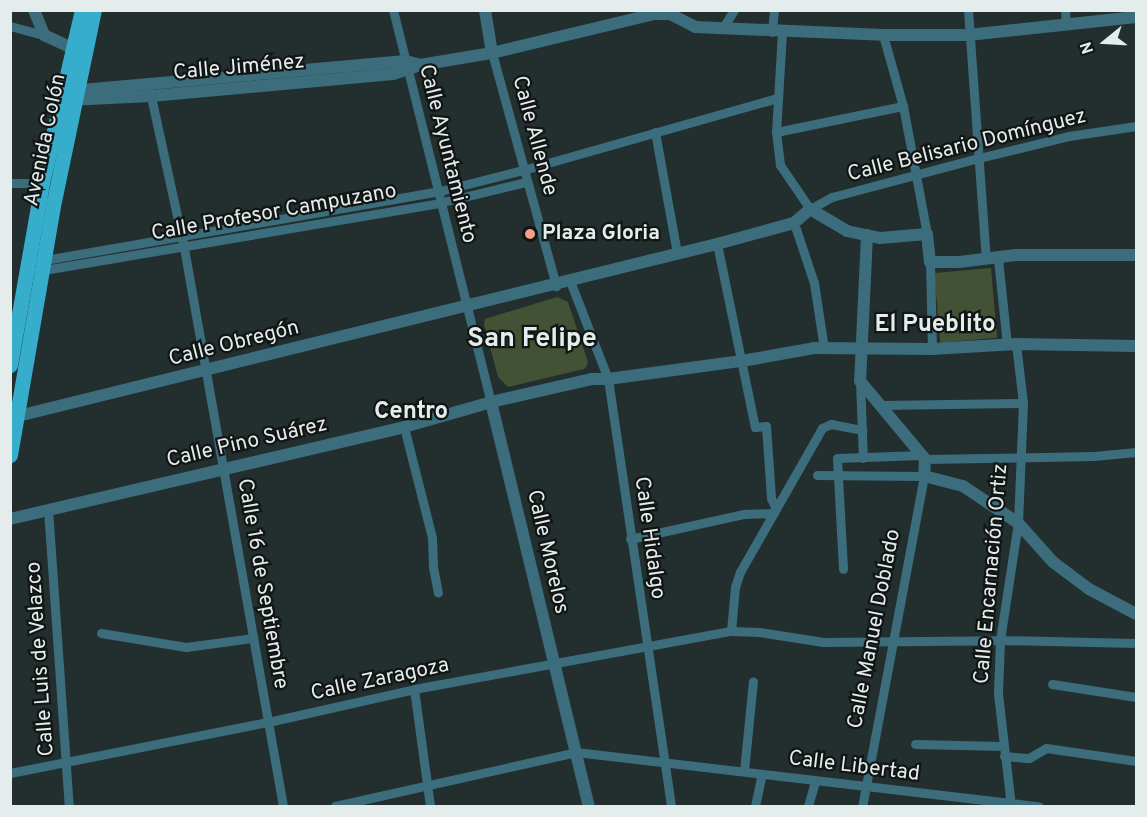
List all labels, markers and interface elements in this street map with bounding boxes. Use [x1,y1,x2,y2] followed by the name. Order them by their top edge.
[1075,12,1135,72] north arrow
[1077,39,1099,56] text: N
[172,50,306,86] street label: Calle Jiménez
[412,62,482,246] street label: Calle Ayuntamiento
[20,71,72,209] street label: Avenida Colón
[506,73,562,199] street label: Calle Allende
[845,104,1089,188] street label: Calle Belisario Domínguez
[149,179,399,247] street label: Calle Profesor Campuzano
[542,221,660,247] place label: Plaza Gloria
[523,227,537,241] marker: Plaza Gloria
[874,312,996,340] district label: El Pueblito
[166,316,302,372] street label: Calle Obregón
[467,324,597,356] district label: San Felipe
[374,399,448,427] district label: Centro
[164,412,330,474] street label: Calle Pino Suárez
[970,463,1014,685] street label: Calle Encarnación Ortiz
[628,475,670,601] street label: Calle Hidalgo
[231,477,293,691] street label: Calle 16 de Septiembre
[521,488,573,616] street label: Calle Morelos
[843,527,907,731] street label: Calle Manuel Doblado
[22,560,60,758] street label: Calle Luis de Velazco
[309,653,451,707] street label: Calle Zaragoza
[787,746,921,788] street label: Calle Libertad

